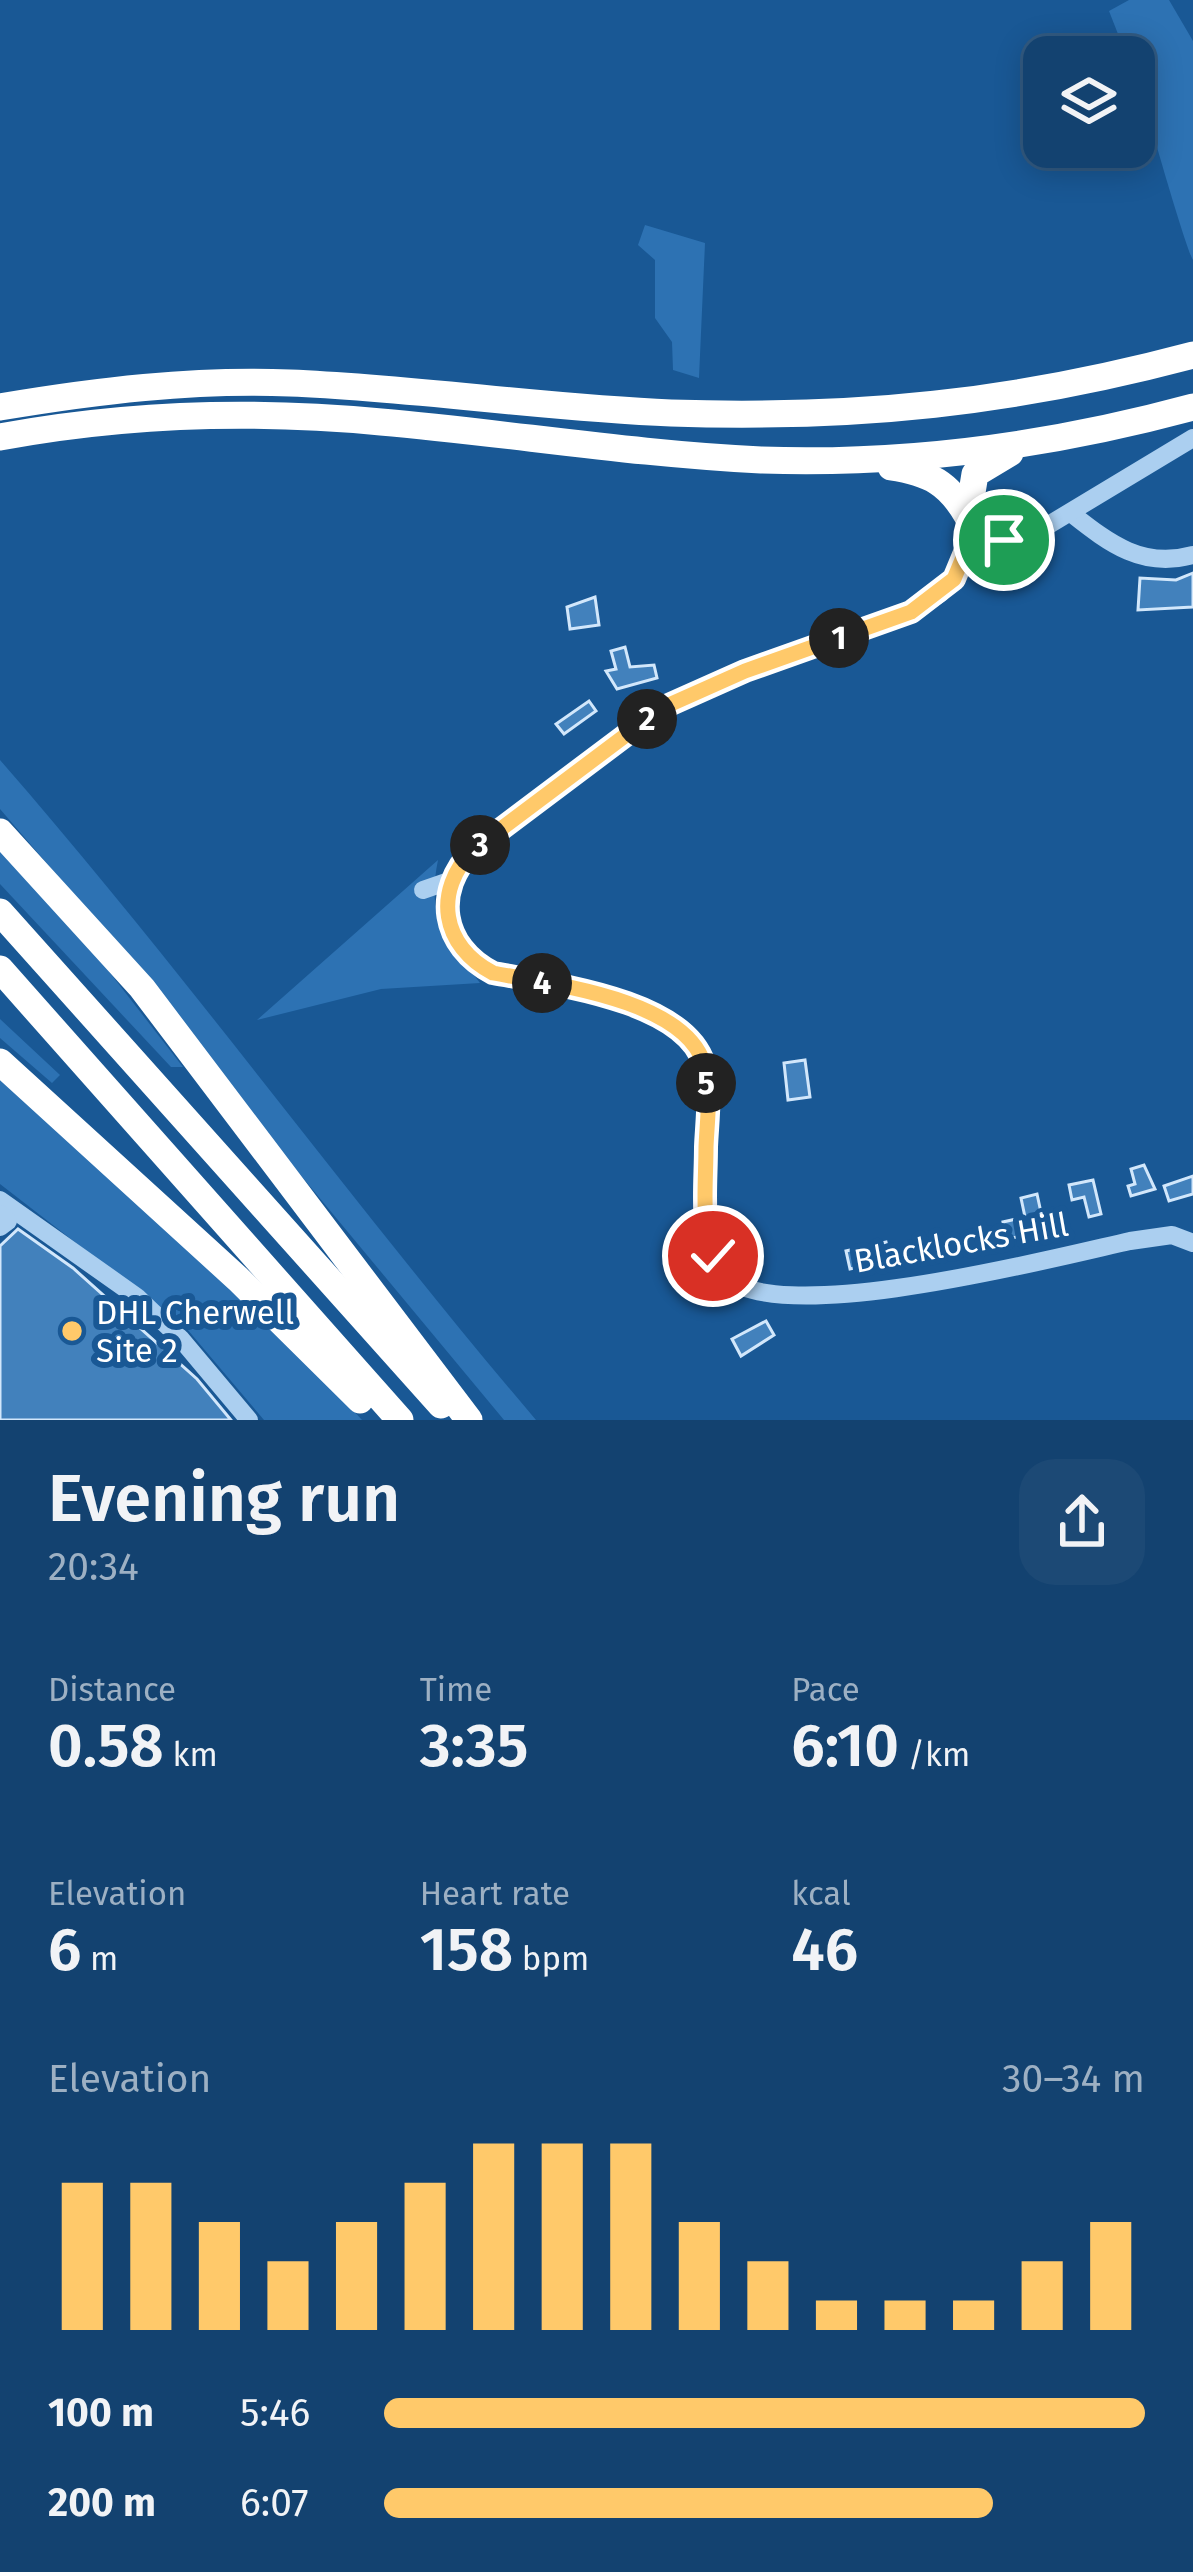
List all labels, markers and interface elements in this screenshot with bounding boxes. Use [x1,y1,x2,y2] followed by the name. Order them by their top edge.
[1023,36,1155,168] map controls
[1023,36,1155,168] button: layers
[953,489,1055,591] pin
[971,507,1037,573] icon: arrive
[809,608,869,668] pin: 1
[831,618,847,658] text: 1
[617,689,677,749] pin: 2
[638,699,656,739] text: 2
[450,815,510,875] pin: 3
[471,825,489,865] text: 3
[512,953,572,1013] pin: 4
[533,963,551,1003] text: 4
[676,1053,736,1113] pin: 5
[697,1063,715,1103] text: 5
[851,1204,1072,1281] street label: Blacklocks Hill
[662,1205,764,1307] pin
[680,1223,746,1289] icon: check
[96,1293,294,1371] place label: DHL Cherwell Site 2
[59,1318,85,1344] marker: DHL Cherwell Site 2
[48,1459,400,1538] text: Evening run
[1019,1459,1145,1585] button: share
[48,1544,139,1590] text: 20:34
[48,1670,176,1710] text: Distance
[420,1670,492,1710] text: Time
[791,1670,860,1710] text: Pace
[48,1710,164,1782] text: 0.58
[420,1710,528,1782] text: 3:35
[791,1710,899,1782] text: 6:10
[164,1735,218,1775] text: km
[899,1735,970,1775] text: /km
[48,1874,186,1914] text: Elevation
[420,1874,570,1914] text: Heart rate
[791,1874,851,1914] text: kcal
[48,1914,81,1986] text: 6
[420,1914,513,1986] text: 158
[791,1914,858,1986] text: 46
[81,1939,118,1979] text: m
[513,1939,589,1979] text: bpm
[48,2056,211,2102] text: Elevation
[1002,2056,1145,2102] text: 30–34 m
[48,2390,154,2436] text: 100 m
[240,2390,310,2436] text: 5:46
[48,2480,156,2526] text: 200 m
[240,2480,308,2526] text: 6:07

